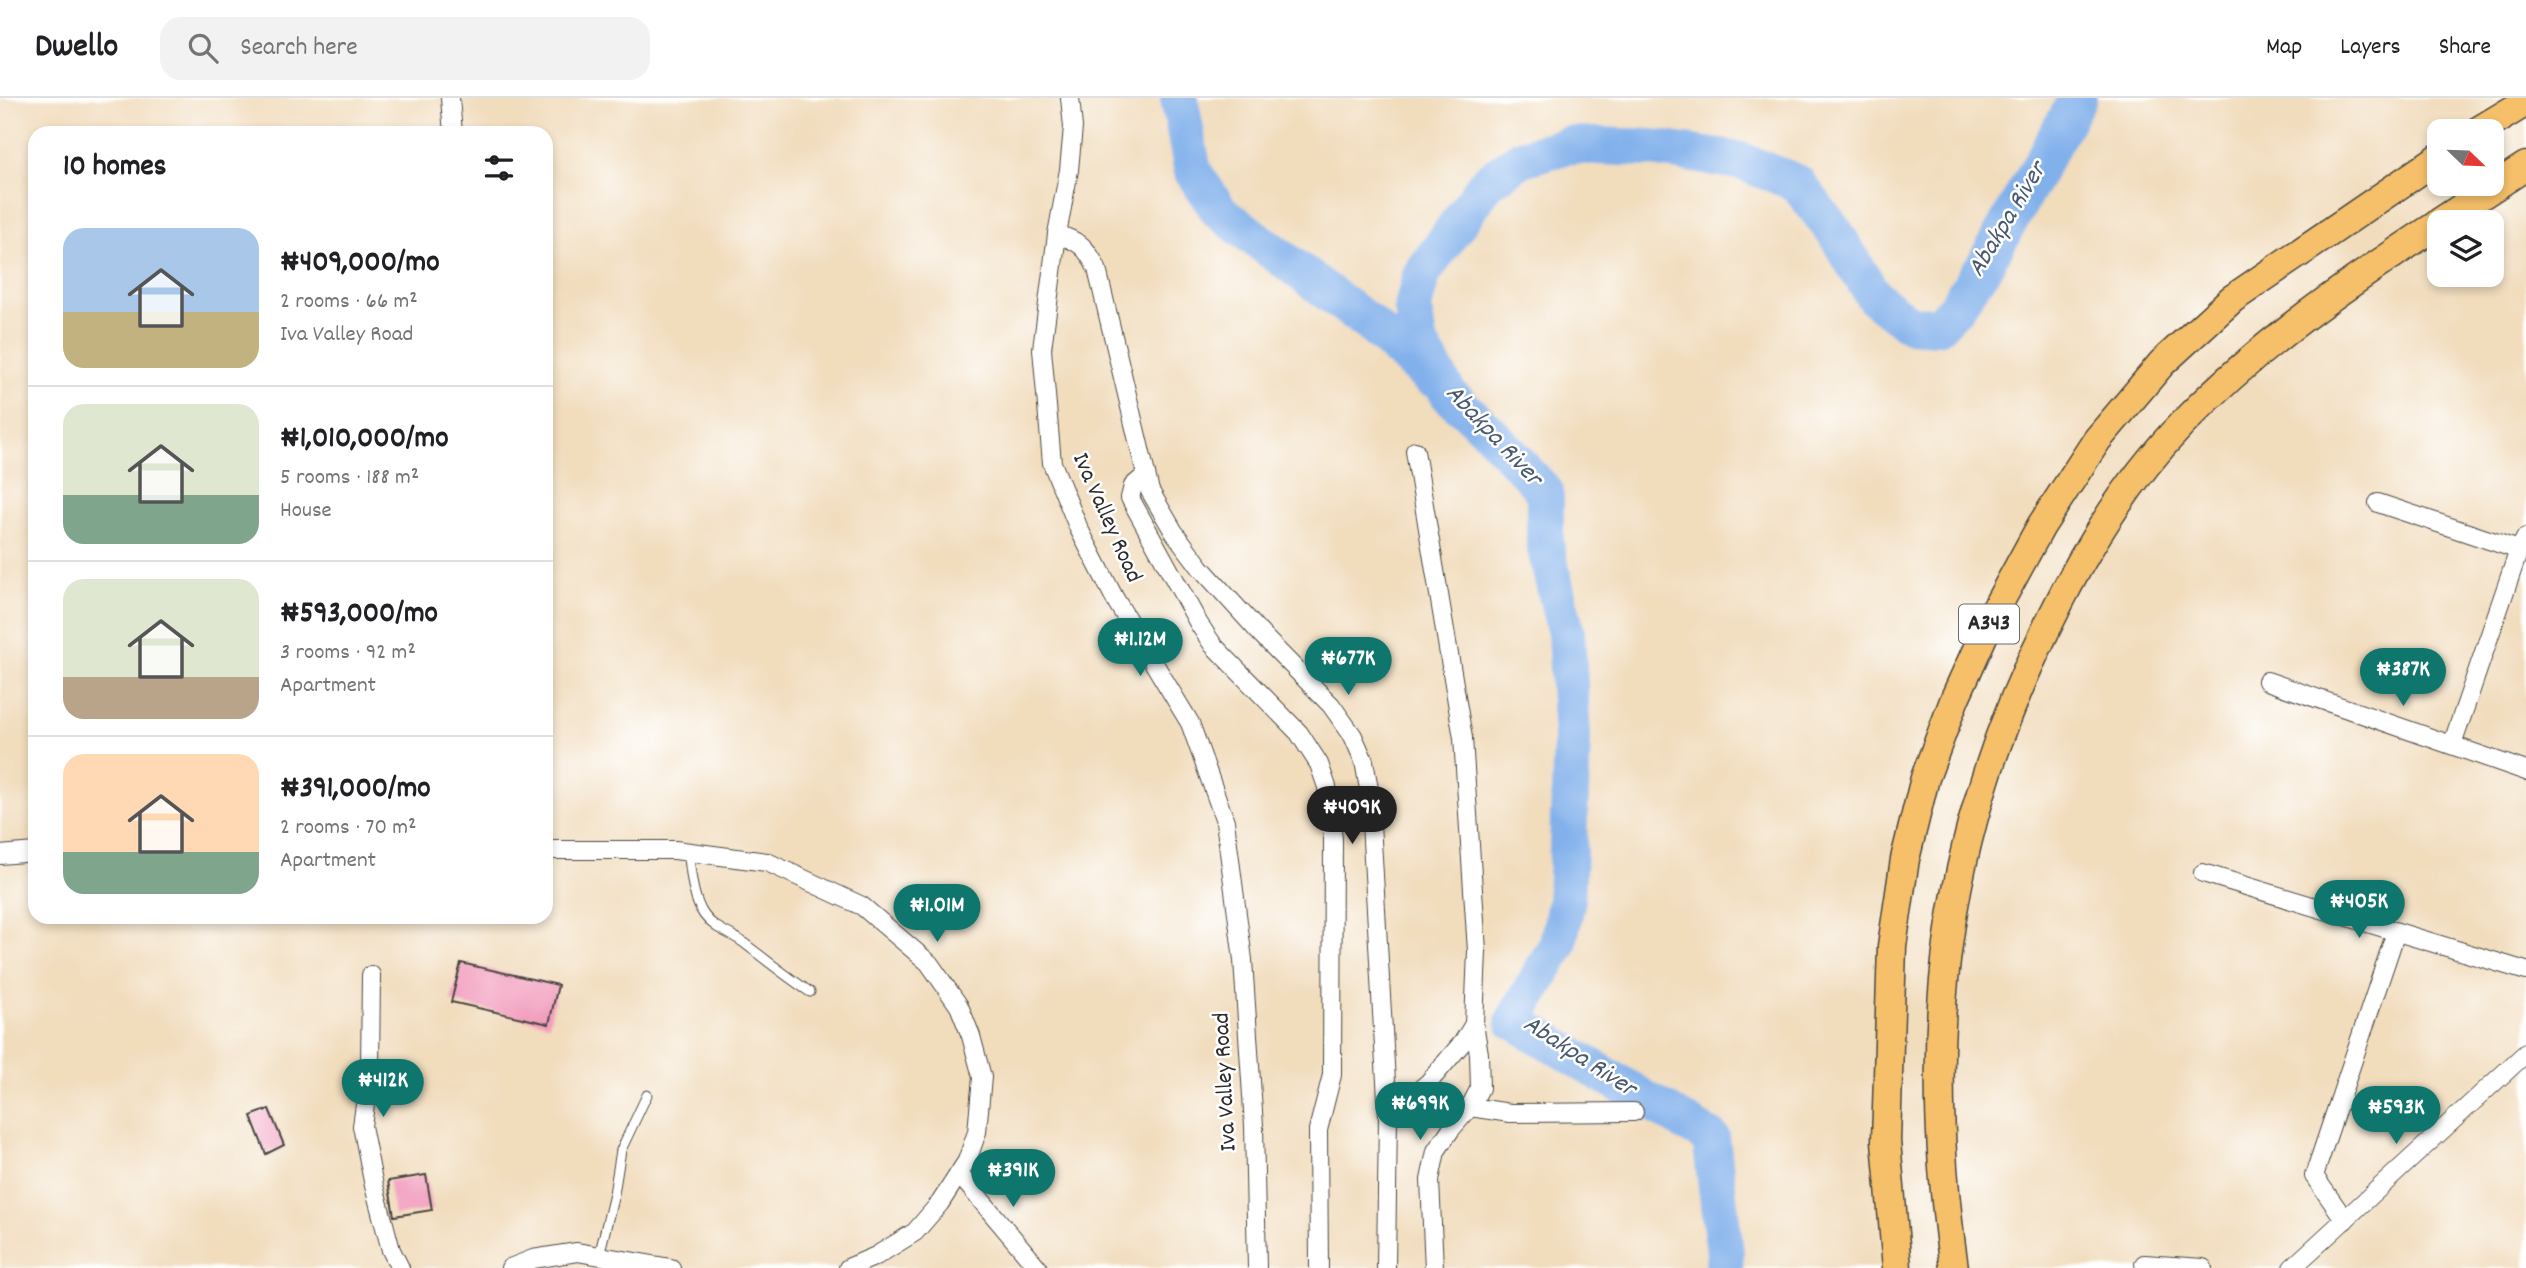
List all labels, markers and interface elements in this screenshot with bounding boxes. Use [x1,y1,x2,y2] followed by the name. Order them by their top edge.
[160,17,650,80] search box
[35,25,118,72] text: Dwello
[184,29,222,67] icon: search
[240,30,358,67] text: Search here
[2266,31,2302,65] text: Map
[2340,31,2401,65] text: Layers
[2439,31,2491,65] text: Share
[2427,119,2504,196] north arrow
[2427,119,2504,287] map controls
[63,147,166,190] text: 10 homes
[480,149,518,187] icon: filters
[1959,153,2058,284] water label: Abakpa River
[2427,210,2504,287] button: layers
[280,243,440,286] text: ₦409,000/mo
[119,256,203,340] icon: home
[280,286,418,319] text: 2 rooms · 66 m²
[280,319,413,352] text: Iva Valley Road
[1436,377,1552,498] water label: Abakpa River
[280,419,449,462] text: ₦1,010,000/mo
[119,432,203,516] icon: home
[1062,448,1150,588] street label: Iva Valley Road
[280,462,419,495] text: 5 rooms · 188 m²
[280,495,332,528] text: House
[280,594,438,637] text: ₦593,000/mo
[1959,604,2019,644] road number: A343
[119,607,203,691] icon: home
[1083,618,1197,678] pin: ₦1.12M
[1114,624,1166,657] text: ₦1.12M
[280,637,416,670] text: 3 rooms · 92 m²
[1299,638,1397,697] pin: ₦677K
[1321,643,1375,676] text: ₦677K
[2354,648,2452,708] pin: ₦387K
[2376,654,2430,687] text: ₦387K
[280,670,376,703] text: Apartment
[280,769,431,812] text: ₦391,000/mo
[119,782,203,866] icon: home
[1303,786,1401,846] pin: ₦409K
[1323,792,1381,825] text: ₦409K
[280,812,416,845] text: 2 rooms · 70 m²
[280,845,376,878] text: Apartment
[2310,880,2408,940] pin: ₦405K
[880,884,994,944] pin: ₦1.01M
[2330,886,2388,919] text: ₦405K
[909,890,965,923] text: ₦1.01M
[1515,1007,1645,1109] water label: Abakpa River
[1205,1012,1247,1152] street label: Iva Valley Road
[334,1060,432,1119] pin: ₦412K
[358,1065,408,1098] text: ₦412K
[1371,1082,1469,1142] pin: ₦699K
[2347,1086,2445,1146] pin: ₦593K
[1391,1088,1449,1121] text: ₦699K
[2367,1092,2425,1125] text: ₦593K
[964,1150,1062,1209] pin: ₦391K
[987,1155,1039,1188] text: ₦391K

